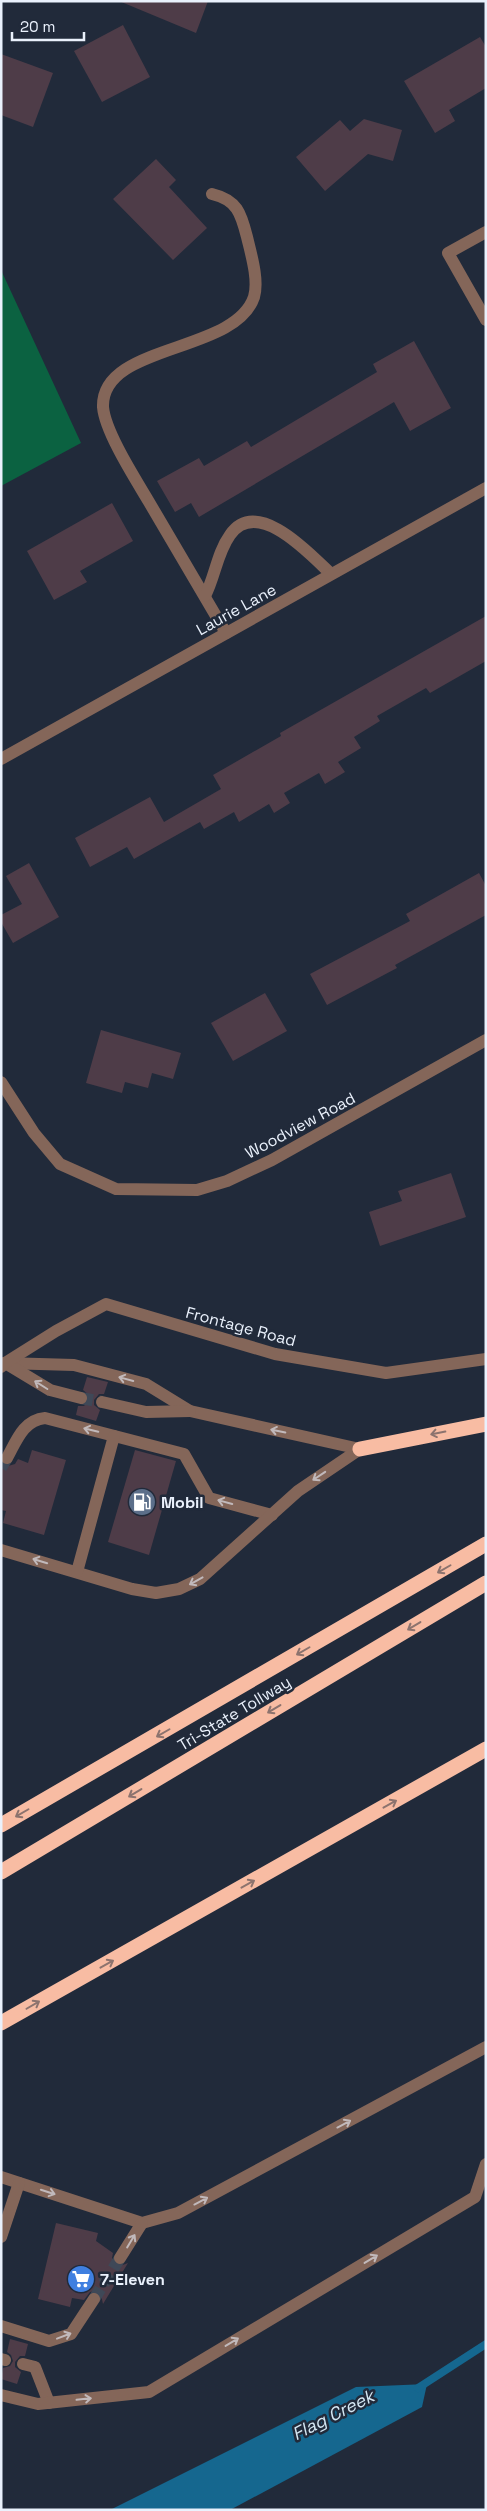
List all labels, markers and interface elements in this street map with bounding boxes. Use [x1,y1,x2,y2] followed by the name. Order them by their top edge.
[12,10,85,42] scale bar
[20,17,55,36] text: 20 m
[193,579,280,640] street label: Laurie Lane
[241,1088,359,1163] street label: Woodview Road
[183,1302,298,1351] street label: Frontage Road
[118,1374,134,1383] one-way arrow
[34,1379,48,1389] one-way arrow
[84,1425,100,1435] one-way arrow
[270,1426,286,1435] one-way arrow
[430,1429,446,1439] one-way arrow
[313,1471,327,1481] one-way arrow
[127,1487,157,1517] fuel station icon: Mobil
[161,1492,204,1513] place label: Mobil
[217,1497,233,1507] one-way arrow
[32,1555,48,1565] one-way arrow
[436,1564,451,1574] one-way arrow
[188,1576,203,1586] one-way arrow
[407,1622,421,1632] one-way arrow
[296,1646,311,1656] one-way arrow
[174,1671,295,1756] street label: Tri-State Tollway
[268,1705,282,1715] one-way arrow
[156,1728,170,1738] one-way arrow
[128,1788,142,1798] one-way arrow
[382,1798,396,1808] one-way arrow
[15,1809,29,1819] one-way arrow
[240,1878,255,1888] one-way arrow
[99,1958,113,1968] one-way arrow
[25,2000,39,2010] one-way arrow
[336,2119,351,2128] one-way arrow
[39,2188,55,2198] one-way arrow
[193,2196,208,2205] one-way arrow
[126,2234,136,2248] one-way arrow
[364,2254,378,2264] one-way arrow
[66,2264,96,2294] supermarket icon: 7-Eleven
[100,2269,165,2290] place label: 7-Eleven
[56,2331,71,2340] one-way arrow
[224,2337,238,2347] one-way arrow
[288,2383,380,2445] water label: Flag Creek
[75,2394,91,2404] one-way arrow

